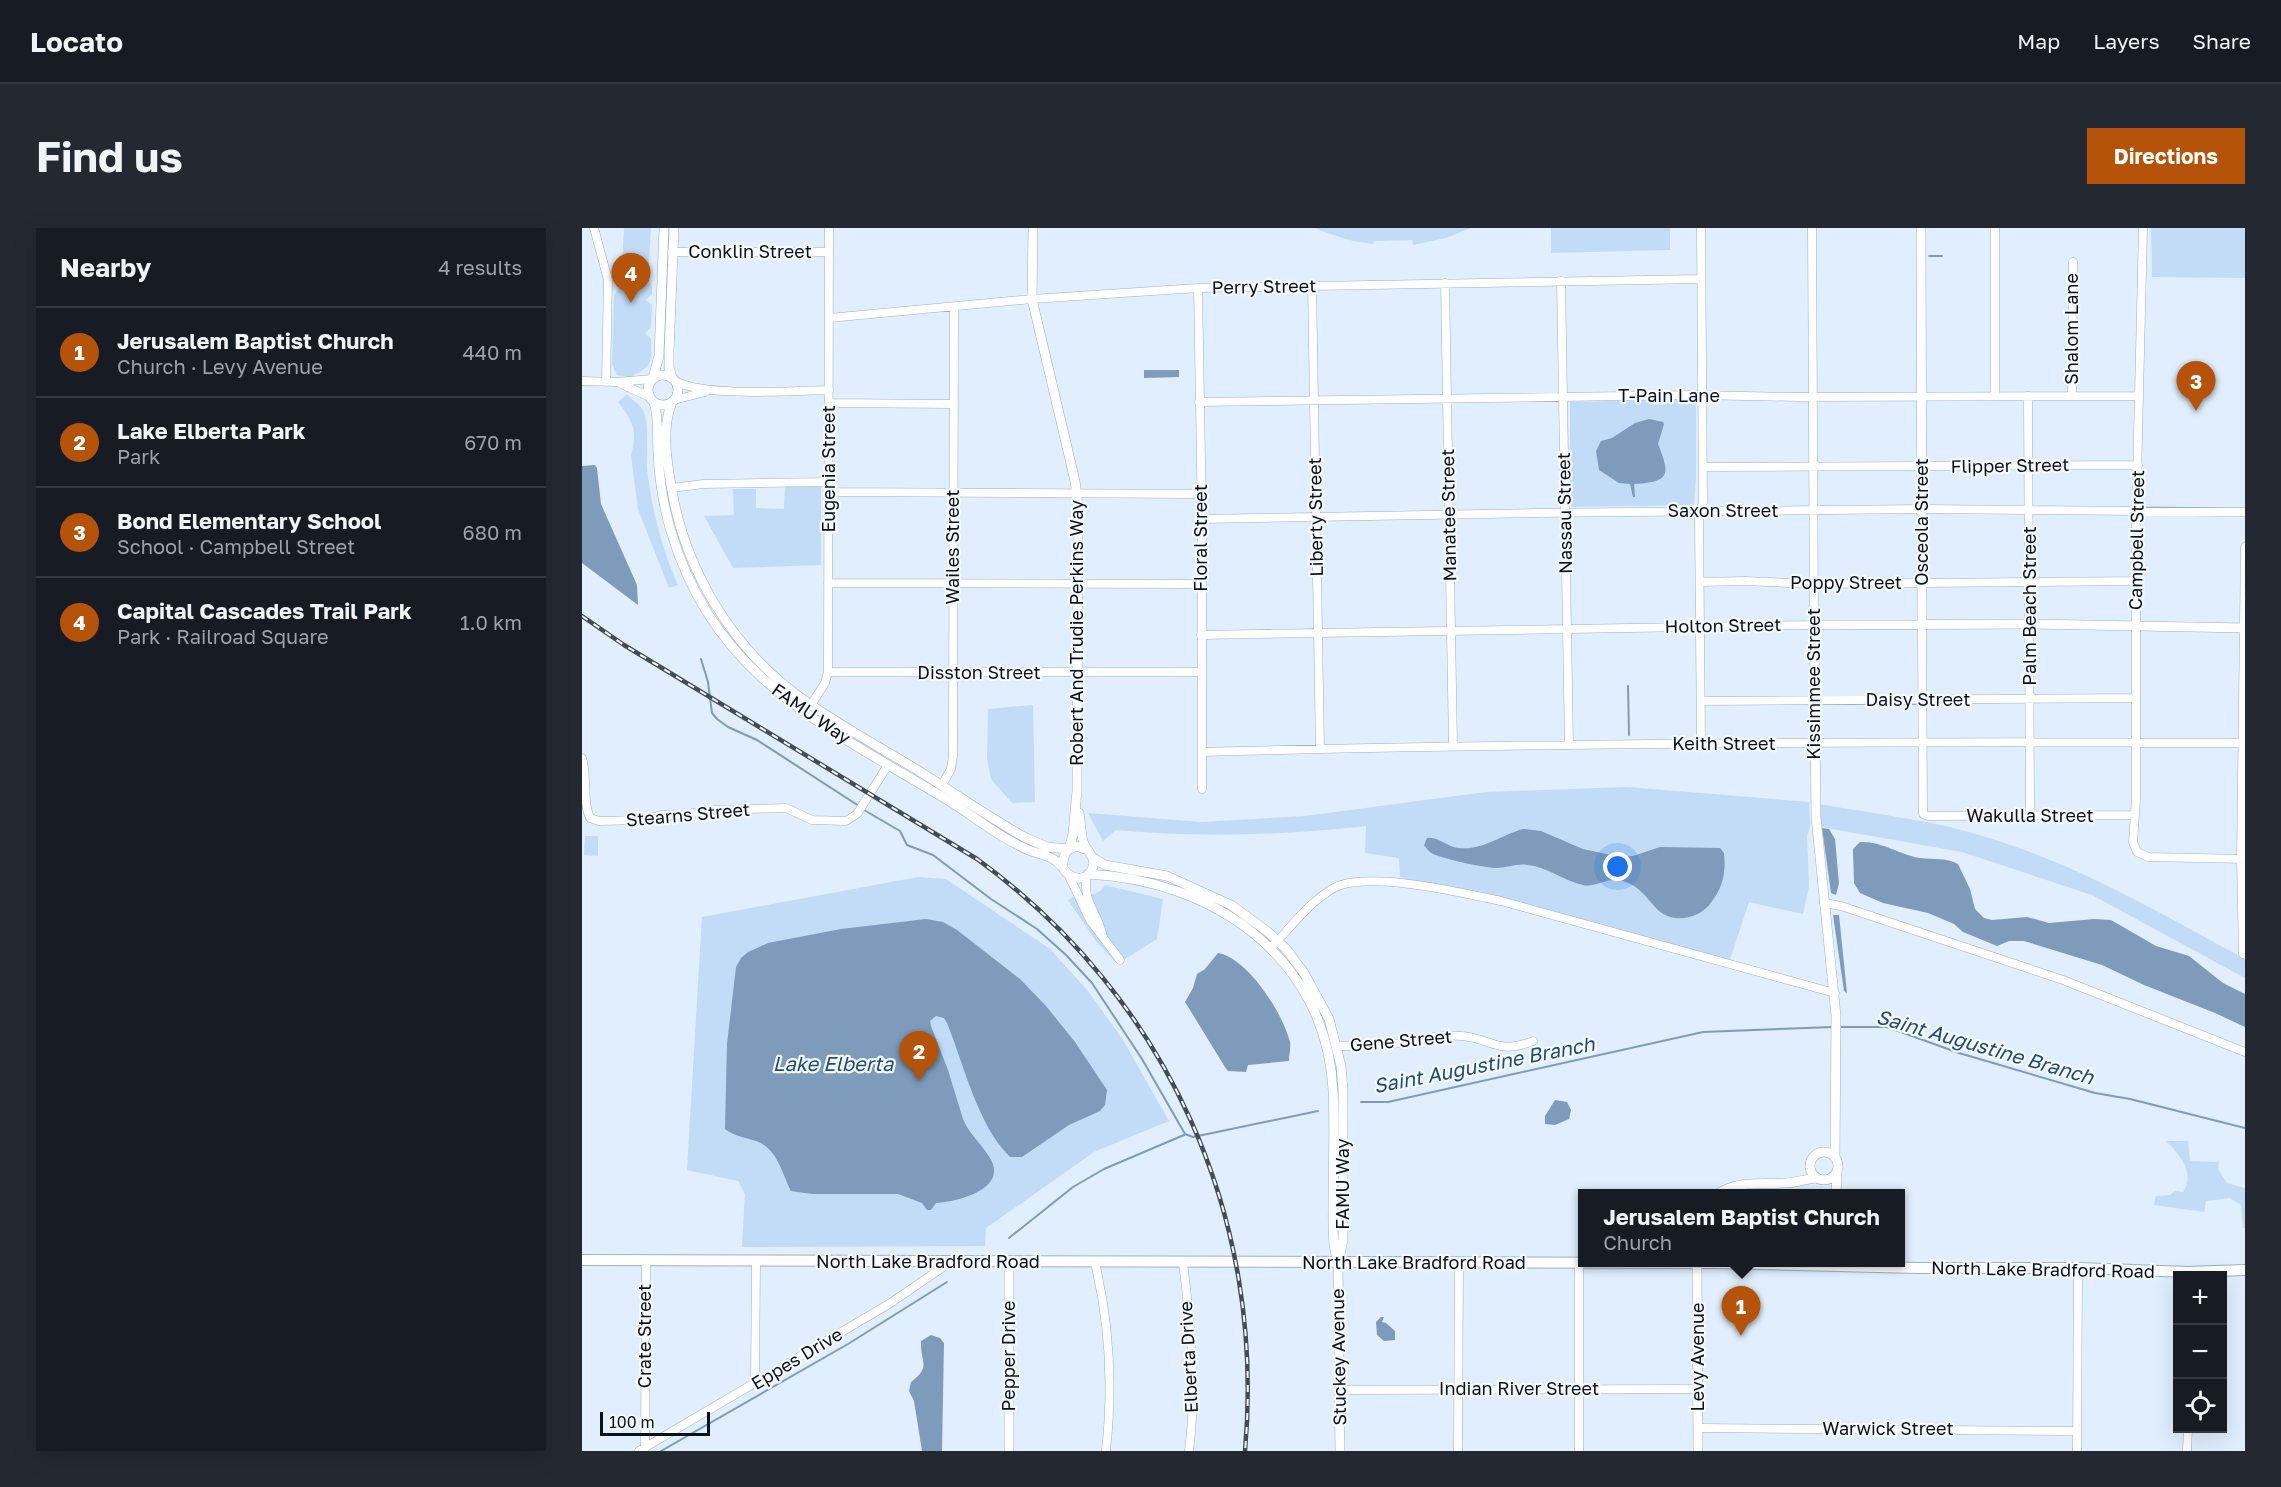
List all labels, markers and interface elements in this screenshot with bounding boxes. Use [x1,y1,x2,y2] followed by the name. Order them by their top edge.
[30,25,123,58] text: Locato
[2017,28,2060,54] text: Map
[2093,28,2160,54] text: Layers
[2193,28,2251,54] text: Share
[2087,128,2245,184] button: Directions
[36,131,183,181] text: Find us
[688,240,812,262] street label: Conklin Street
[60,252,151,283] text: Nearby
[611,254,650,303] pin: 4
[438,255,522,279] text: 4 results
[2060,273,2082,385] street label: Shalom Lane
[1212,274,1316,298] street label: Perry Street
[117,327,394,354] text: Jerusalem Baptist Church
[74,340,85,364] text: 1
[463,340,522,364] text: 440 m
[117,354,323,378] text: Church · Levy Avenue
[2176,362,2216,411] pin: 3
[1618,384,1720,406] street label: T-Pain Lane
[817,405,839,533] street label: Eugenia Street
[117,417,306,444] text: Lake Elberta Park
[73,430,86,454] text: 2
[464,430,522,454] text: 670 m
[117,444,160,468] text: Park
[1436,449,1460,581] street label: Manatee Street
[1552,452,1576,574] street label: Nassau Street
[1950,453,2070,477] street label: Flipper Street
[1303,457,1327,577] street label: Liberty Street
[1910,458,1932,586] street label: Osceola Street
[2124,470,2148,610] street label: Campbell Street
[1189,484,1211,592] street label: Floral Street
[941,490,963,604] street label: Wailes Street
[1668,499,1778,521] street label: Saxon Street
[1065,500,1087,766] street label: Robert And Trudie Perkins Way
[117,507,381,534] text: Bond Elementary School
[73,520,86,544] text: 3
[463,520,522,544] text: 680 m
[2018,526,2040,686] street label: Palm Beach Street
[117,534,355,558] text: School · Campbell Street
[1790,571,1902,593] street label: Poppy Street
[117,597,412,624] text: Capital Cascades Trail Park
[1802,608,1824,760] street label: Kissimmee Street
[73,610,86,634] text: 4
[460,610,522,634] text: 1.0 km
[1664,613,1782,637] street label: Holton Street
[117,624,329,648] text: Park · Railroad Square
[917,661,1041,683] street label: Disston Street
[768,678,855,748] street label: FAMU Way
[1866,688,1971,710] street label: Daisy Street
[1672,732,1776,754] street label: Keith Street
[625,798,751,830] street label: Stearns Street
[1966,804,2094,826] street label: Wakulla Street
[1603,852,1632,881] your location
[1874,1004,2097,1090] water label: Saint Augustine Branch
[1349,1025,1453,1055] street label: Gene Street
[1371,1031,1597,1098] water label: Saint Augustine Branch
[900,1032,938,1081] pin: 2
[773,1051,894,1075] water label: Lake Elberta
[1331,1138,1353,1230] street label: FAMU Way
[1578,1189,1905,1267] popup
[1603,1203,1880,1230] text: Jerusalem Baptist Church
[1603,1230,1672,1254] text: Church
[816,1250,1040,1272] street label: North Lake Bradford Road
[1302,1251,1526,1273] street label: North Lake Bradford Road
[1931,1256,2155,1282] street label: North Lake Bradford Road
[2173,1271,2227,1433] map controls
[2173,1271,2227,1325] button: +
[633,1284,655,1388] street label: Crate Street
[1722,1286,1760,1336] pin: 1
[1326,1288,1350,1426] street label: Stuckey Avenue
[1174,1300,1202,1414] street label: Elberta Drive
[997,1301,1019,1411] street label: Pepper Drive
[1686,1303,1708,1411] street label: Levy Avenue
[747,1322,846,1394] street label: Eppes Drive
[2173,1325,2227,1379] button: −
[1439,1377,1599,1399] street label: Indian River Street
[2173,1379,2227,1433] button: locate
[600,1409,710,1436] scale bar
[609,1412,655,1432] text: 100 m
[1822,1417,1954,1439] street label: Warwick Street

